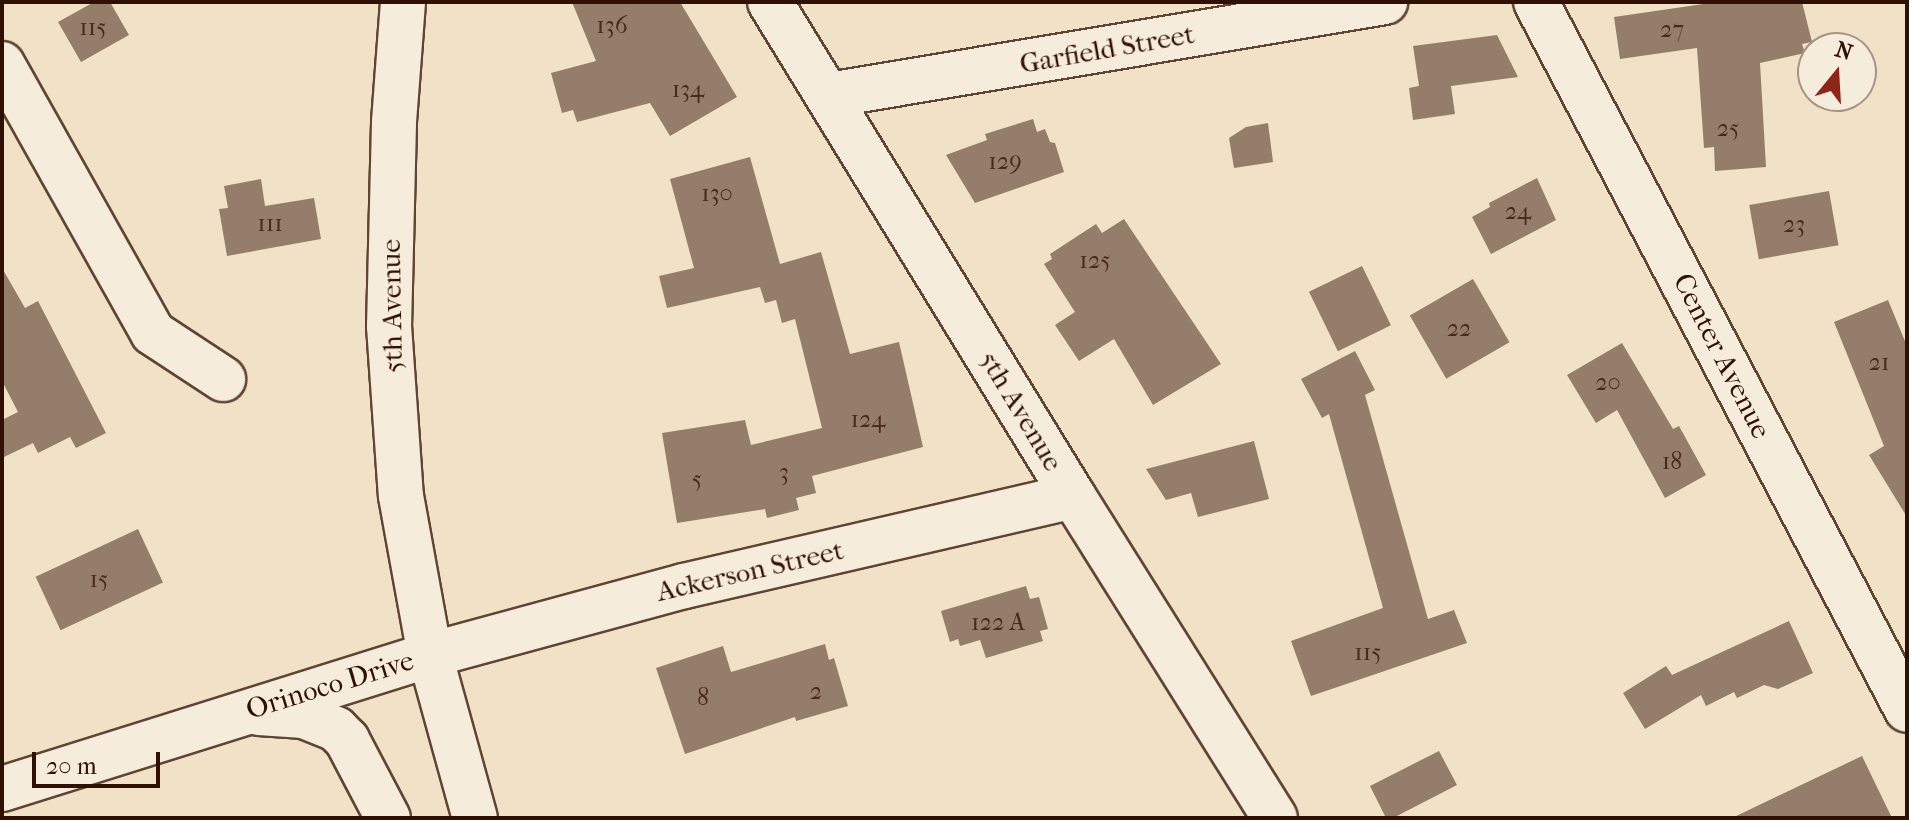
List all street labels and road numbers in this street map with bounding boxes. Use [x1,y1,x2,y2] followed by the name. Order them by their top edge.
[1017,17,1197,81] street label: Garfield Street
[374,239,410,373] street label: 5th Avenue
[1666,268,1778,444] street label: Center Avenue
[972,345,1070,477] street label: 5th Avenue
[653,533,847,609] street label: Ackerson Street
[242,644,418,726] street label: Orinoco Drive

